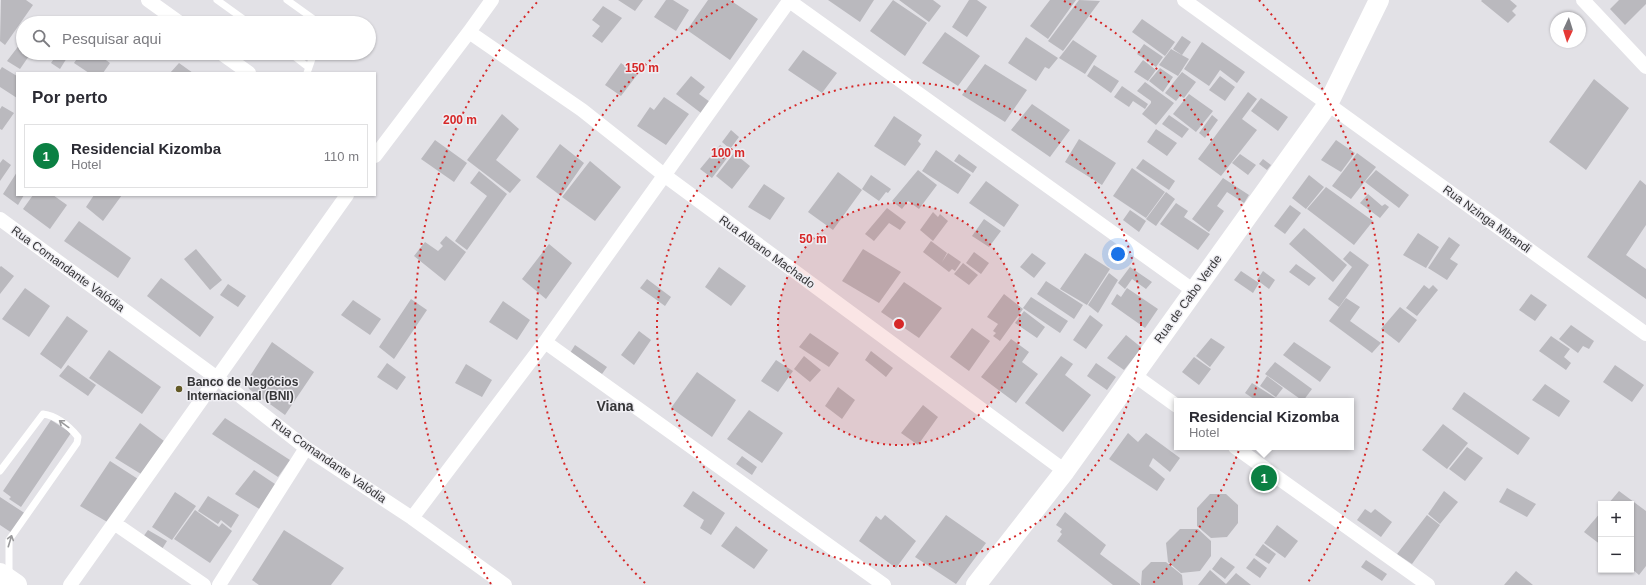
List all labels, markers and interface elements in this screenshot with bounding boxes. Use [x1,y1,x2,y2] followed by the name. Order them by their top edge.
[1550,12,1586,48] north arrow
[16,16,376,60] search box
[30,27,52,49] icon: search
[62,30,161,47] text: Pesquisar aqui
[625,61,659,75] text: 150 m
[32,88,108,107] text: Por perto
[443,113,477,127] text: 200 m
[71,140,221,157] text: Residencial Kizomba
[711,146,745,160] text: 100 m
[42,149,50,164] text: 1
[324,149,359,164] text: 110 m
[71,157,101,172] text: Hotel
[1440,182,1534,256] street label: Rua Nzinga Mbandi
[716,213,818,292] street label: Rua Albano Machado
[9,223,128,315] street label: Rua Comandante Valódia
[799,232,827,246] text: 50 m
[1108,244,1128,264] your location
[1151,252,1225,346] street label: Rua de Cabo Verde
[892,317,906,331] centre of rings
[187,375,299,403] place label: Banco de Negócios Internacional (BNI)
[174,384,184,394] marker: Banco de Negócios Internacional (BNI)
[596,398,634,414] district label: Viana
[1174,398,1354,450] popup
[1189,408,1339,425] text: Residencial Kizomba
[269,416,389,506] street label: Rua Comandante Valódia
[59,420,70,428] one-way arrow
[1189,425,1219,440] text: Hotel
[1251,463,1277,493] pin: 1
[1598,501,1634,573] map controls
[1598,501,1634,537] button: +
[7,535,14,548] one-way arrow
[1598,537,1634,573] button: −

